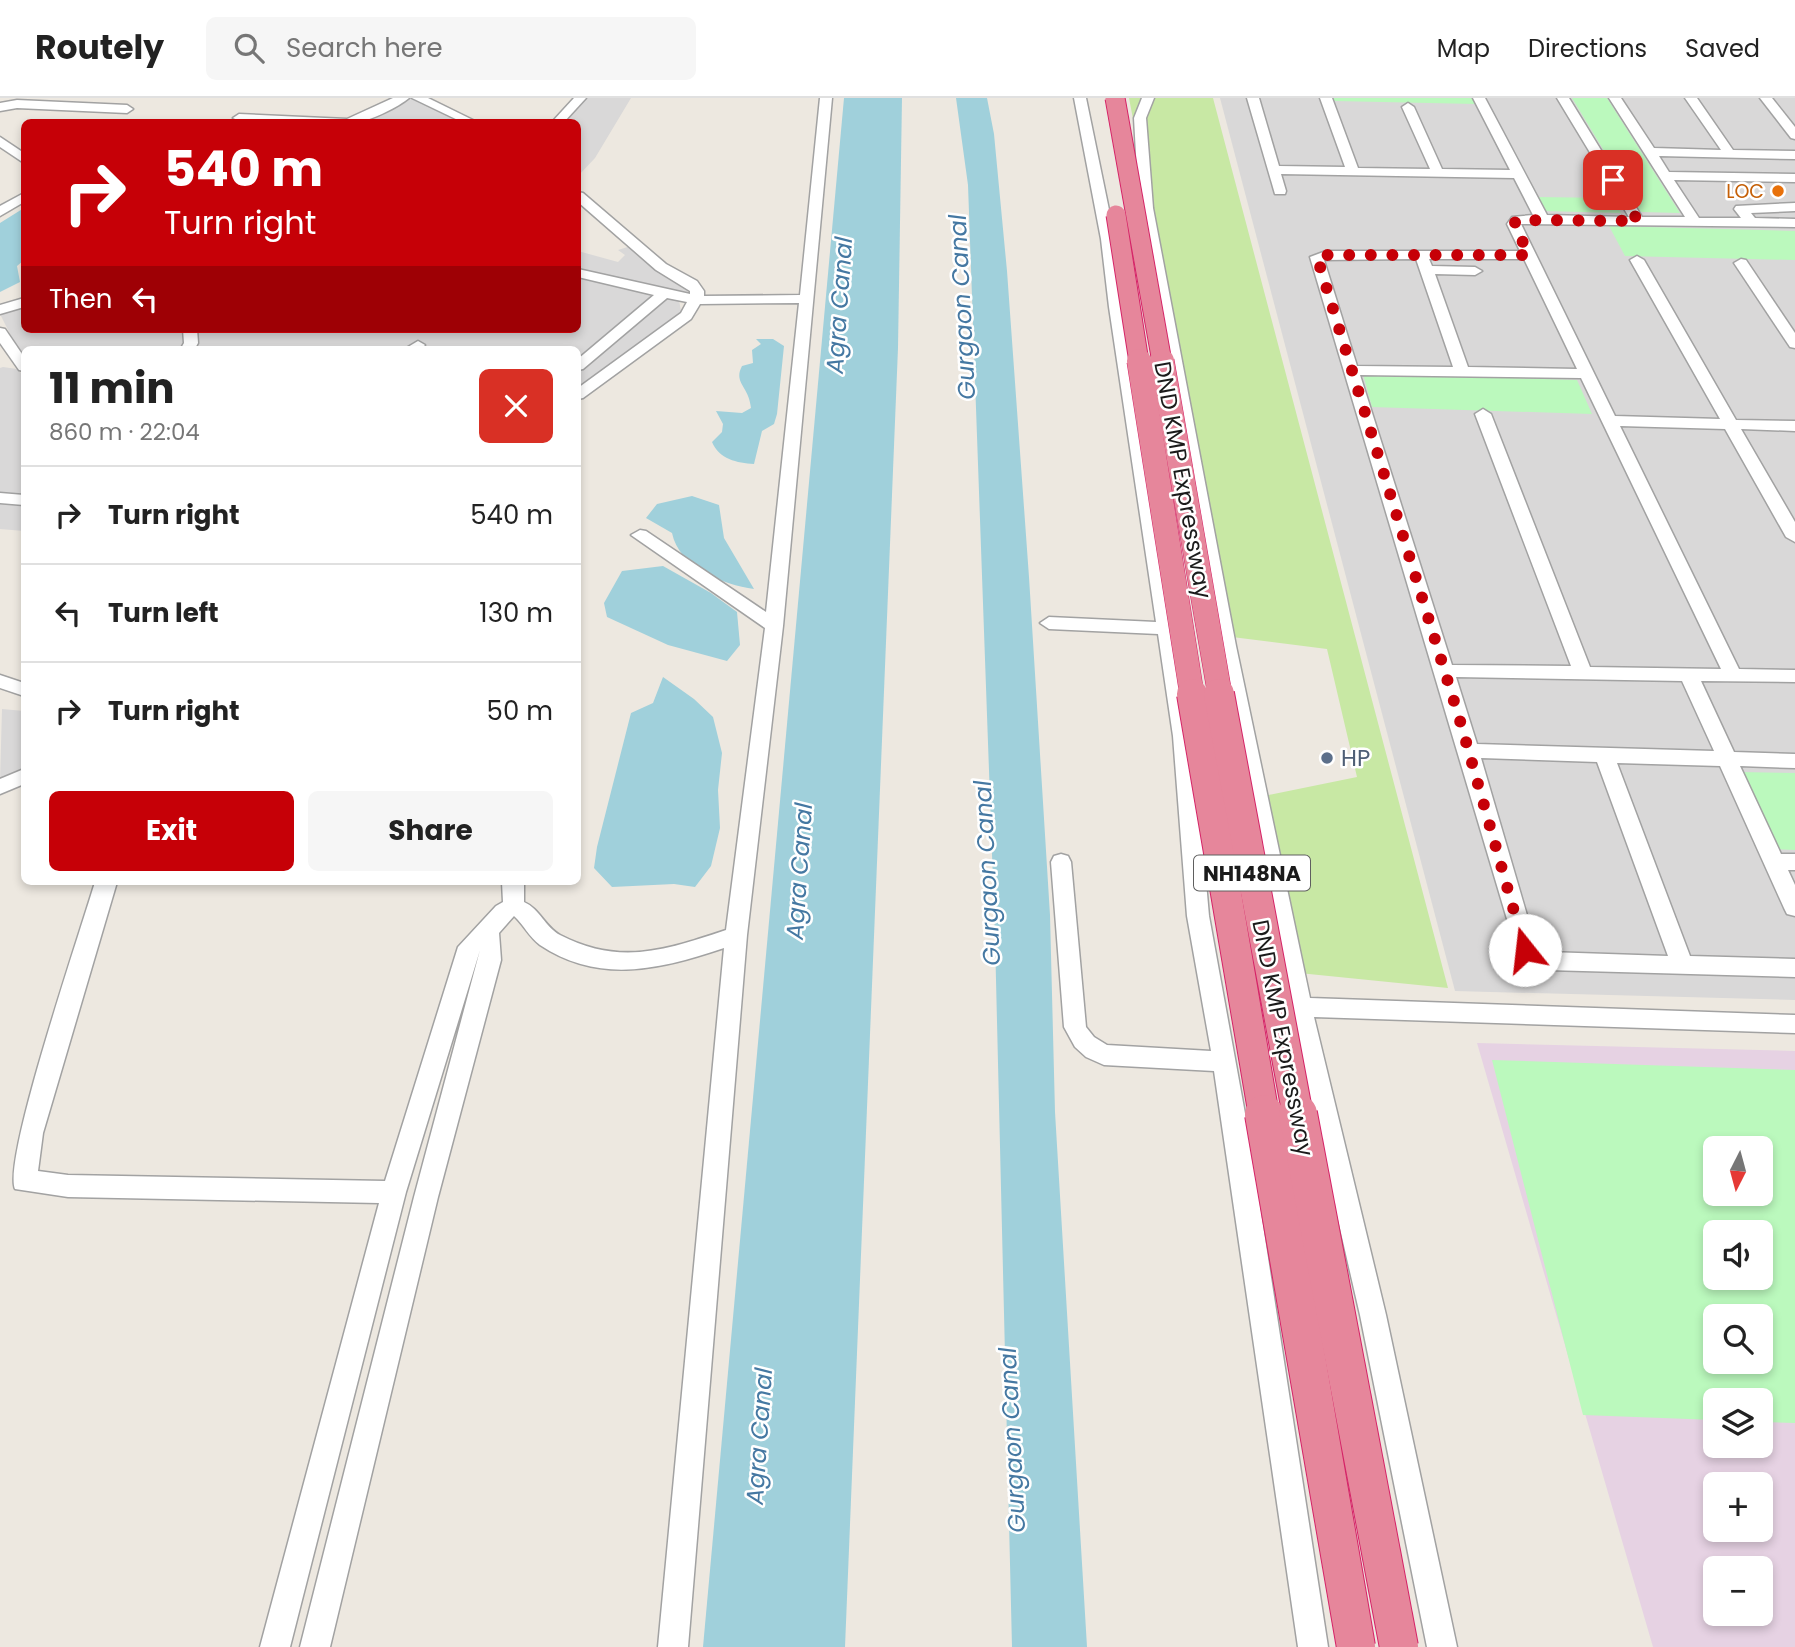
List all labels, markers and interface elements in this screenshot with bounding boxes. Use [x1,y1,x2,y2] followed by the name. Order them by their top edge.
[206,17,696,80] search box
[35,24,164,71] text: Routely
[230,29,268,67] icon: search
[286,30,443,66] text: Search here
[1437,32,1490,65] text: Map
[1528,32,1647,65] text: Directions
[1685,32,1760,65] text: Saved
[164,135,323,203] text: 540 m
[49,147,140,238] icon: right
[1583,150,1643,210] pin
[1594,161,1632,199] icon: arrive
[1726,178,1764,205] place label: LOC
[1770,183,1786,199] marker: LOC
[164,200,316,245] text: Turn right
[941,213,983,401] water label: Gurgaon Canal
[818,235,860,375] water label: Agra Canal
[126,280,164,318] icon: left
[49,281,112,317] text: Then
[49,359,175,418] text: 11 min
[1146,359,1220,601] street label: DND KMP Expressway
[479,369,553,443] button: close
[49,416,200,448] text: 860 m · 22:04
[49,496,87,534] icon: right
[108,497,240,533] text: Turn right
[470,497,553,533] text: 540 m
[49,594,87,632] icon: left
[108,595,219,631] text: Turn left
[479,595,553,631] text: 130 m
[49,692,87,730] icon: right
[108,693,240,729] text: Turn right
[487,693,553,729] text: 50 m
[1341,742,1370,774] place label: HP
[1319,750,1335,766] marker: HP
[966,779,1008,967] water label: Gurgaon Canal
[49,791,294,871] button: Exit
[308,791,553,871] button: Share
[778,801,820,941] water label: Agra Canal
[1194,856,1310,890] road number: NH148NA
[1488,913,1562,987] position arrow
[1244,917,1322,1159] street label: DND KMP Expressway
[1703,1136,1773,1206] north arrow
[1703,1136,1773,1626] map controls
[1703,1220,1773,1290] button: sound
[1703,1304,1773,1374] button: search
[991,1346,1033,1534] water label: Gurgaon Canal
[738,1366,780,1506] water label: Agra Canal
[1703,1388,1773,1458] button: layers
[1703,1472,1773,1542] button: +
[1703,1556,1773,1626] button: −

